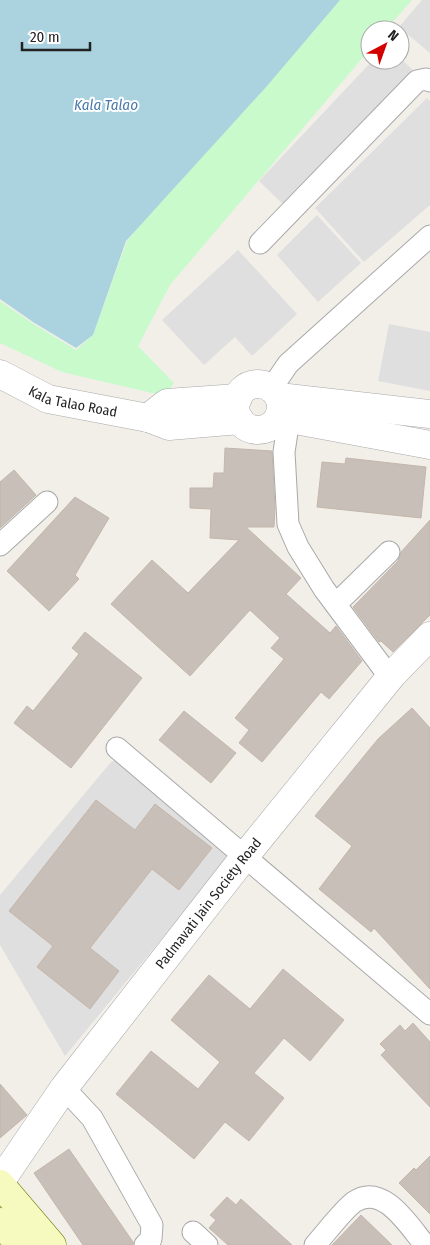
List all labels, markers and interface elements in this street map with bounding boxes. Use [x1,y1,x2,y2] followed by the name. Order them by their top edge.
[22,20,90,52] scale bar
[360,20,410,70] north arrow
[384,26,402,45] text: N
[30,28,60,46] text: 20 m
[74,96,138,114] water label: Kala Talao
[26,382,118,421] street label: Kala Talao Road
[152,835,265,973] street label: Padmavati Jain Society Road

